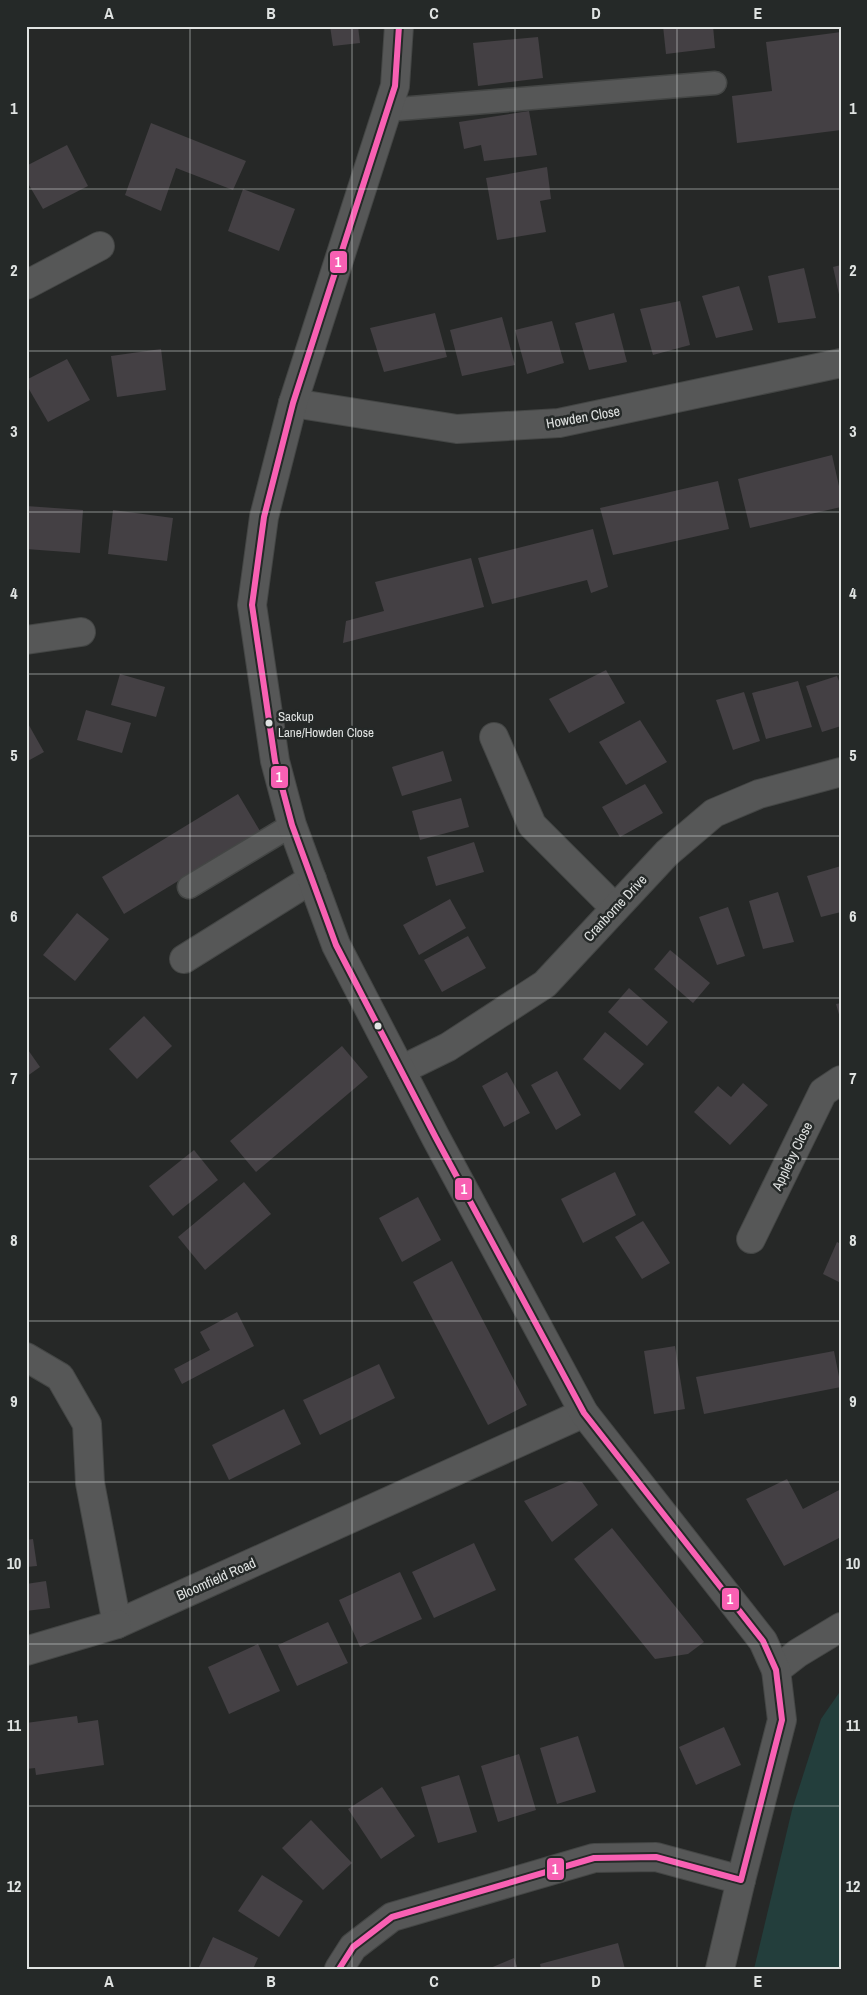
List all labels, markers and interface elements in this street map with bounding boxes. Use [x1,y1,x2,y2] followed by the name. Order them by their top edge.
[104,2,114,24] text: A
[266,2,276,24] text: B
[429,2,439,24] text: C
[591,2,601,24] text: D
[754,2,763,24] text: E
[10,97,18,119] text: 1
[849,97,857,119] text: 1
[329,250,348,274] line badge: 1
[335,253,342,271] text: 1
[10,259,18,281] text: 2
[849,259,857,281] text: 2
[545,402,621,432] street label: Howden Close
[10,420,18,442] text: 3
[849,420,857,442] text: 3
[10,582,18,604] text: 4
[849,582,857,604] text: 4
[278,708,374,741] place label: Sackup Lane/Howden Close
[264,718,274,728] marker: Sackup Lane/Howden Close
[10,744,18,766] text: 5
[849,744,857,766] text: 5
[270,765,289,789] line badge: 1
[276,768,283,786] text: 1
[579,871,651,945] street label: Cranborne Drive
[10,905,18,927] text: 6
[849,905,857,927] text: 6
[373,1021,383,1031] unlabelled marker
[10,1067,18,1089] text: 7
[849,1067,857,1089] text: 7
[767,1119,816,1194] street label: Appleby Close
[454,1177,473,1201] line badge: 1
[461,1180,468,1198] text: 1
[10,1229,18,1251] text: 8
[849,1229,857,1251] text: 8
[10,1390,18,1412] text: 9
[849,1390,857,1412] text: 9
[7,1552,21,1574] text: 10
[846,1552,860,1574] text: 10
[174,1554,258,1604] street label: Bloomfield Road
[721,1587,740,1611] line badge: 1
[727,1590,734,1608] text: 1
[7,1714,22,1736] text: 11
[846,1714,861,1736] text: 11
[546,1857,565,1881] line badge: 1
[552,1860,559,1878] text: 1
[7,1875,21,1897] text: 12
[846,1875,860,1897] text: 12
[104,1970,114,1992] text: A
[266,1970,276,1992] text: B
[429,1970,439,1992] text: C
[591,1970,601,1992] text: D
[754,1970,763,1992] text: E

